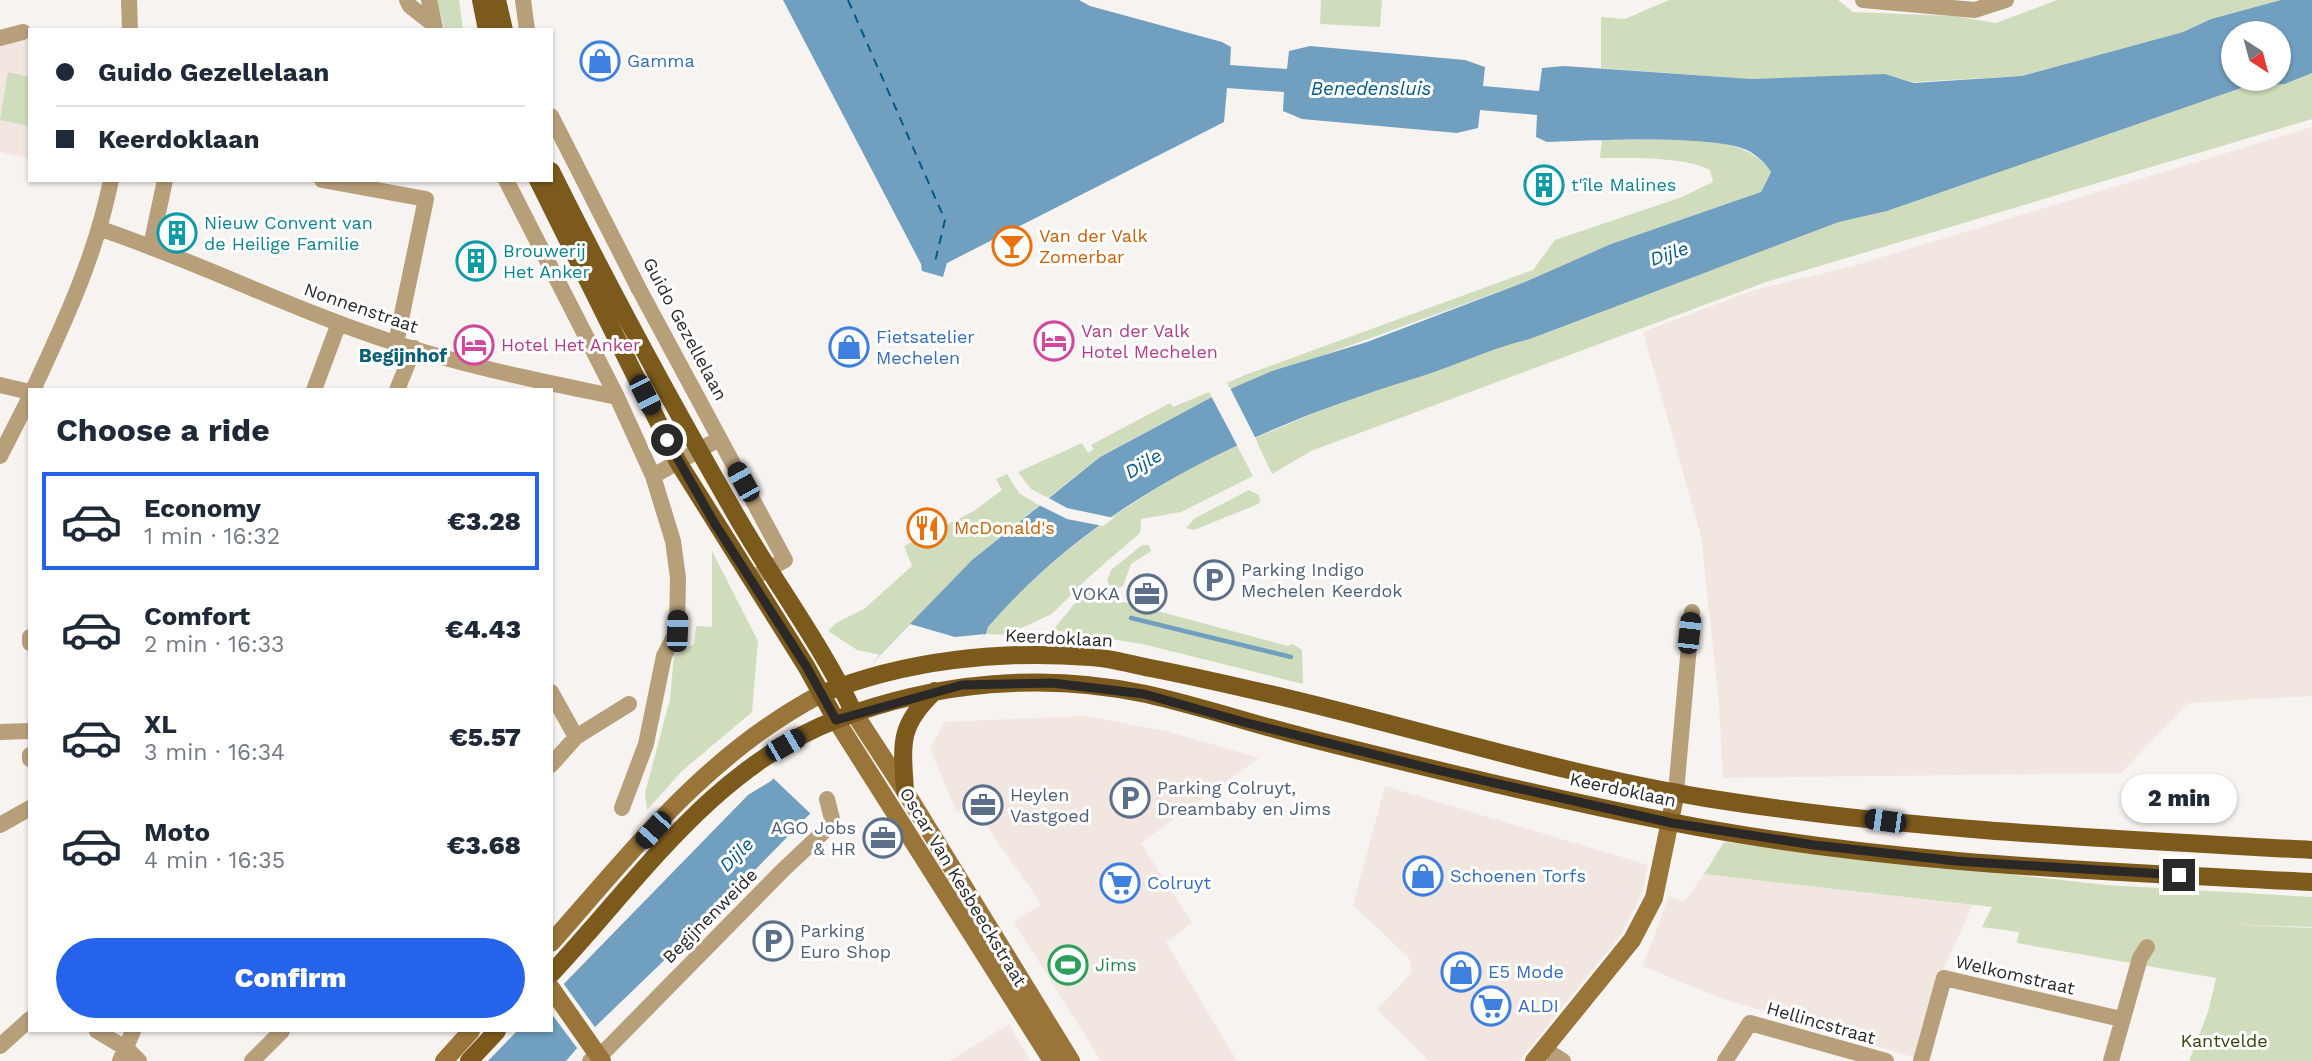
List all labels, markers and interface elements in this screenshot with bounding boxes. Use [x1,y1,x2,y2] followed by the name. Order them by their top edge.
[2221,21,2291,91] north arrow
[2221,21,2291,91] map controls
[579,40,621,82] shop icon: Gamma
[627,50,695,71] place label: Gamma
[98,57,329,87] text: Guido Gezellelaan
[1311,77,1432,100] water label: Benedensluis
[98,124,260,154] text: Keerdoklaan
[1523,164,1565,206] building icon: t'île Malines
[1571,174,1676,195] place label: t'île Malines
[156,212,198,254] building icon: Nieuw Convent van de Heilige Familie
[204,212,373,254] place label: Nieuw Convent van de Heilige Familie
[991,225,1033,267] bar icon: Van der Valk Zomerbar
[1039,225,1148,267] place label: Van der Valk Zomerbar
[1647,236,1692,271] water label: Dijle
[455,240,497,282] building icon: Brouwerij Het Anker
[503,240,590,282] place label: Brouwerij Het Anker
[639,254,732,404] street label: Guido Gezellelaan
[301,278,421,337] street label: Nonnenstraat
[1033,320,1075,362] hotel icon: Van der Valk Hotel Mechelen
[1081,320,1218,362] place label: Van der Valk Hotel Mechelen
[453,324,495,366] hotel icon: Hotel Het Anker
[828,326,870,368] shop icon: Fietsatelier Mechelen
[876,326,975,368] place label: Fietsatelier Mechelen
[501,334,640,355] place label: Hotel Het Anker
[359,344,447,367] district label: Begijnhof
[627,372,664,418] car
[56,411,270,449] text: Choose a ride
[651,424,683,456] route start
[1120,443,1166,483] water label: Dijle
[724,459,763,505] car
[60,490,123,553] icon: car
[144,493,261,523] text: Economy
[447,506,521,536] text: €3.28
[906,507,948,549] restaurant icon: McDonald's
[954,517,1055,538] place label: McDonald's
[144,523,280,550] text: 1 min · 16:32
[1193,559,1235,601] parking icon: Parking Indigo Mechelen Keerdok
[1241,559,1403,601] place label: Parking Indigo Mechelen Keerdok
[1126,573,1168,615] office icon: VOKA
[1071,583,1120,604] place label: VOKA
[60,598,123,661] icon: car
[144,601,250,631] text: Comfort
[666,610,689,652] car
[1677,611,1702,655] car
[445,614,521,644] text: €4.43
[1004,624,1114,651] street label: Keerdoklaan
[144,631,285,658] text: 2 min · 16:33
[60,706,123,769] icon: car
[144,709,177,739] text: XL
[449,722,521,752] text: €5.57
[762,725,809,765] car
[144,739,285,766] text: 3 min · 16:34
[1568,768,1678,811] street label: Keerdoklaan
[2121,774,2237,822] callout: 2 min
[1109,777,1151,819] parking icon: Parking Colruyt, Dreambaby en Jims
[1157,777,1331,819] place label: Parking Colruyt, Dreambaby en Jims
[896,783,1031,990] street label: Oscar Van Kesbeeckstraat
[962,784,1004,826] office icon: Heylen Vastgoed
[1010,784,1090,826] place label: Heylen Vastgoed
[2148,785,2210,812] text: 2 min
[632,807,675,853] car
[1863,808,1908,834] car
[60,814,123,877] icon: car
[144,817,210,847] text: Moto
[771,817,856,859] place label: AGO Jobs & HR
[862,817,904,859] office icon: AGO Jobs & HR
[447,830,521,860] text: €3.68
[714,832,758,876] water label: Dijle
[144,847,285,874] text: 4 min · 16:35
[1402,855,1444,897] shop icon: Schoenen Torfs
[2163,859,2195,891] route end
[1099,862,1141,904] supermarket icon: Colruyt
[658,864,761,967] street label: Begijnenweide
[1450,865,1586,886] place label: Schoenen Torfs
[1147,872,1211,893] place label: Colruyt
[752,920,794,962] parking icon: Parking Euro Shop
[800,920,891,962] place label: Parking Euro Shop
[56,938,525,1018] button: Confirm
[1047,944,1089,986] sports icon: Jims
[1440,951,1482,993] shop icon: E5 Mode
[1953,951,2077,999] street label: Welkomstraat
[1095,954,1137,975] place label: Jims
[1488,961,1564,982] place label: E5 Mode
[1470,985,1512,1027] supermarket icon: ALDI
[1518,995,1559,1016] place label: ALDI
[1764,997,1878,1048] street label: Hellincstraat
[2180,1030,2268,1051] park label: Kantvelde

